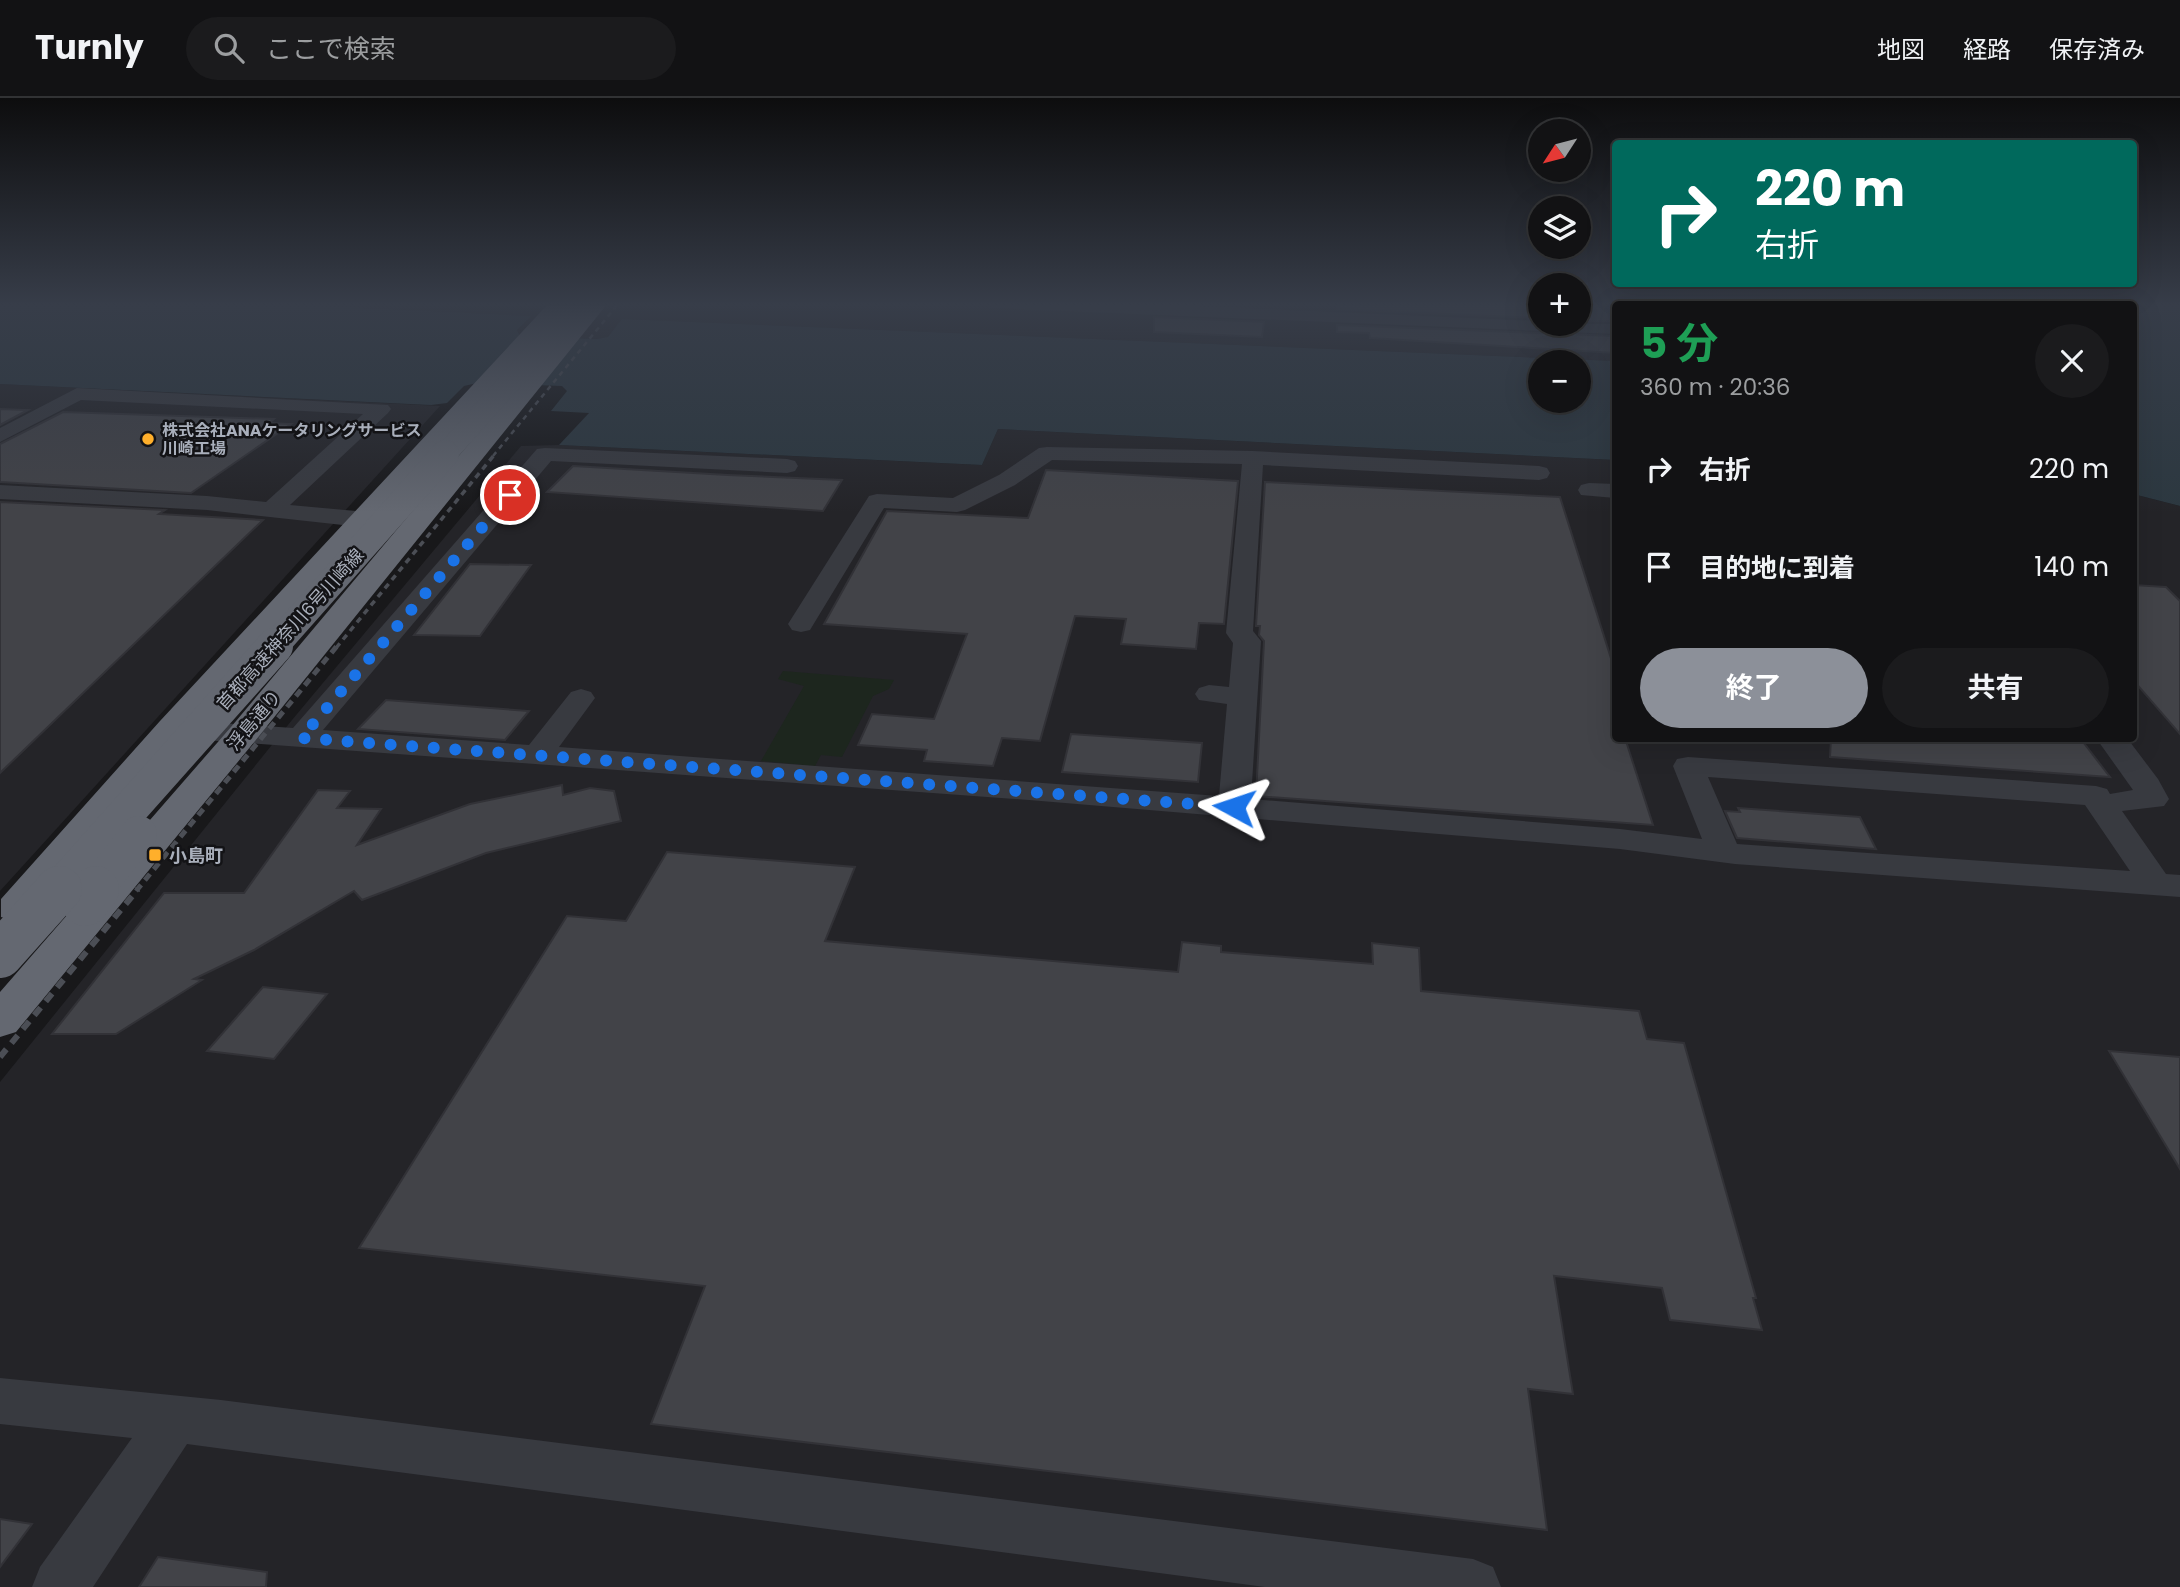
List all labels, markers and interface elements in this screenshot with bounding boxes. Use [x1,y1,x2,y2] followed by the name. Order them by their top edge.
[186,17,676,80] search box
[35,24,144,71] text: Turnly
[210,29,248,67] icon: search
[266,31,396,67] text: ここで検索
[1877,33,1925,66] text: 地図
[1963,33,2011,66] text: 経路
[2049,33,2145,66] text: 保存済み
[1528,119,1591,182] north arrow
[1528,119,1591,413] map controls
[1755,155,1905,223] text: 220 m
[1640,168,1731,259] icon: right
[1528,196,1591,259] button: layers
[1755,222,1819,267] text: 右折
[1528,273,1591,336] button: +
[1640,314,1718,373] text: 5 分
[2035,324,2109,398] button: close
[1528,350,1591,413] button: −
[1640,371,1790,403] text: 360 m · 20:36
[162,419,422,460] place label: 株式会社ANAケータリングサービス 川崎工場
[140,431,156,447] marker: 株式会社ANAケータリングサービス 川崎工場
[1640,450,1678,488] icon: right
[2029,451,2109,487] text: 220 m
[1699,452,1751,488] text: 右折
[480,465,540,525] pin
[491,476,529,514] icon: arrive
[211,543,369,715] street label: 首都高速神奈川6号川崎線
[1640,548,1678,586] icon: arrive
[2034,549,2109,585] text: 140 m
[1699,550,1855,586] text: 目的地に到着
[1640,648,1868,728] button: 終了
[1882,648,2109,728] button: 共有
[221,684,287,756] street label: 浮島通り
[1197,770,1271,844] position arrow
[169,843,223,868] place label: 小島町
[147,847,163,863] marker: 小島町

